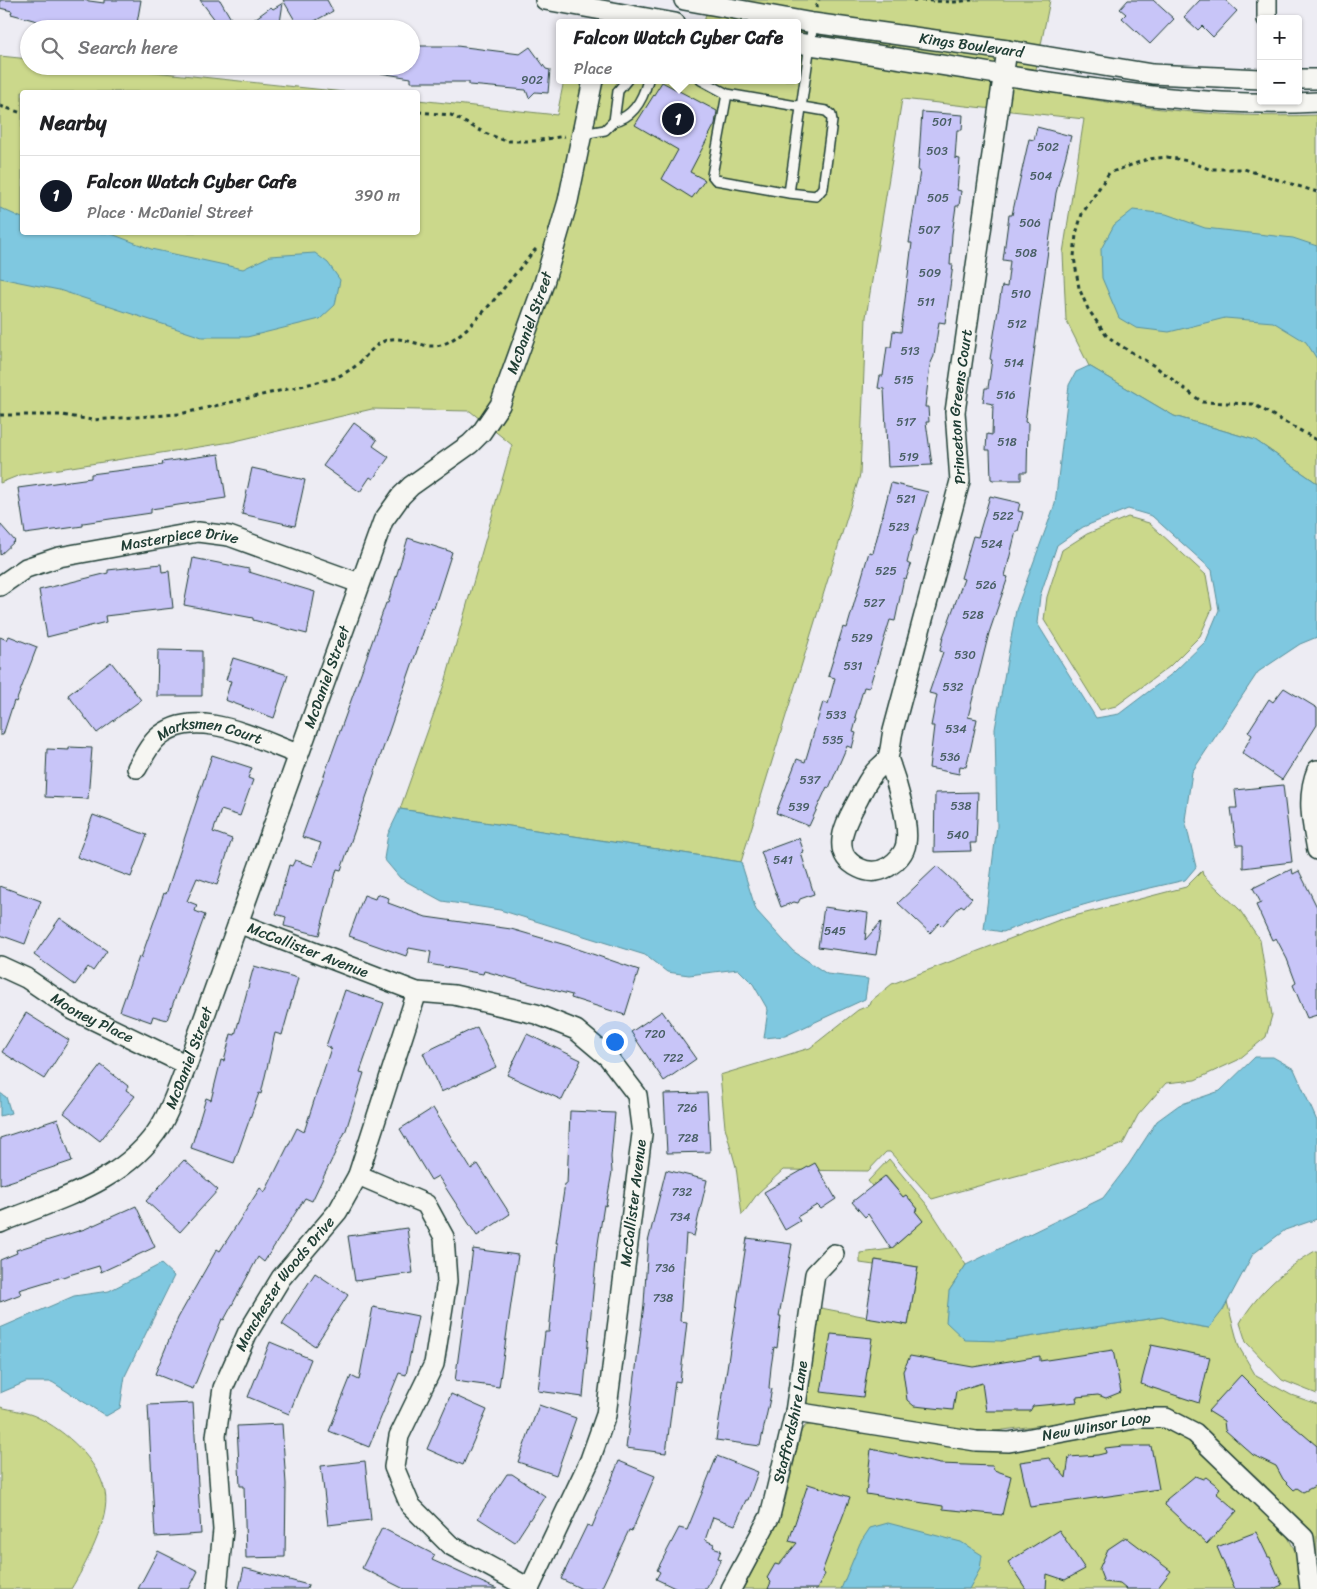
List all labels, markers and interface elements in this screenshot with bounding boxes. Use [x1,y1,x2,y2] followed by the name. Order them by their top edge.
[1257,15,1302,105] map controls
[1257,15,1302,60] button: +
[556,19,801,84] popup
[20,20,420,75] search box
[574,21,783,54] text: Falcon Watch Cyber Cafe
[918,25,1027,66] street label: Kings Boulevard
[78,31,178,64] text: Search here
[38,34,66,62] icon: search
[574,54,612,83] text: Place
[1257,60,1302,105] button: −
[521,69,543,91] house number: 902
[662,100,694,138] pin: 1
[40,104,106,142] text: Nearby
[932,111,952,133] house number: 501
[1037,136,1059,158] house number: 502
[926,140,948,162] house number: 503
[87,165,296,198] text: Falcon Watch Cyber Cafe
[1030,165,1053,187] house number: 504
[53,181,59,210] text: 1
[355,181,400,210] text: 390 m
[927,187,949,209] house number: 505
[87,198,253,227] text: Place · McDaniel Street
[1019,212,1041,234] house number: 506
[918,219,941,241] house number: 507
[1015,242,1037,264] house number: 508
[919,262,941,284] house number: 509
[499,267,560,378] street label: McDaniel Street
[1011,283,1031,305] house number: 510
[917,291,935,313] house number: 511
[1007,313,1027,335] house number: 512
[942,327,980,485] street label: Princeton Greens Court
[900,340,920,362] house number: 513
[1004,352,1024,374] house number: 514
[894,369,914,391] house number: 515
[996,384,1016,406] house number: 516
[896,411,917,433] house number: 517
[997,431,1017,453] house number: 518
[899,446,919,468] house number: 519
[896,488,916,510] house number: 521
[992,505,1014,527] house number: 522
[889,516,910,538] house number: 523
[118,519,243,559] street label: Masterpiece Drive
[981,533,1003,555] house number: 524
[875,560,897,582] house number: 525
[975,574,997,596] house number: 526
[863,592,886,614] house number: 527
[962,604,984,626] house number: 528
[296,621,358,732] street label: McDaniel Street
[851,627,873,649] house number: 529
[954,644,976,666] house number: 530
[843,655,863,677] house number: 531
[943,676,963,698] house number: 532
[826,704,847,726] house number: 533
[150,711,267,752] street label: Marksmen Court
[945,718,967,740] house number: 534
[822,729,844,751] house number: 535
[940,746,961,768] house number: 536
[800,769,822,791] house number: 537
[950,795,972,817] house number: 538
[788,796,810,818] house number: 539
[947,824,970,846] house number: 540
[773,849,793,871] house number: 541
[244,915,372,985] street label: McCallister Avenue
[824,920,846,942] house number: 545
[45,985,138,1050] street label: Mooney Place
[158,1002,220,1113] street label: McDaniel Street
[644,1023,666,1045] house number: 720
[602,1029,628,1055] your location
[663,1047,683,1069] house number: 722
[677,1097,697,1119] house number: 726
[677,1127,699,1149] house number: 728
[612,1138,654,1268] street label: McCallister Avenue
[672,1181,692,1203] house number: 732
[670,1206,691,1228] house number: 734
[228,1210,342,1356] street label: Manchester Woods Drive
[655,1257,675,1279] house number: 736
[653,1287,673,1309] house number: 738
[765,1359,815,1486] street label: Staffordshire Lane
[1040,1405,1151,1449] street label: New Winsor Loop

